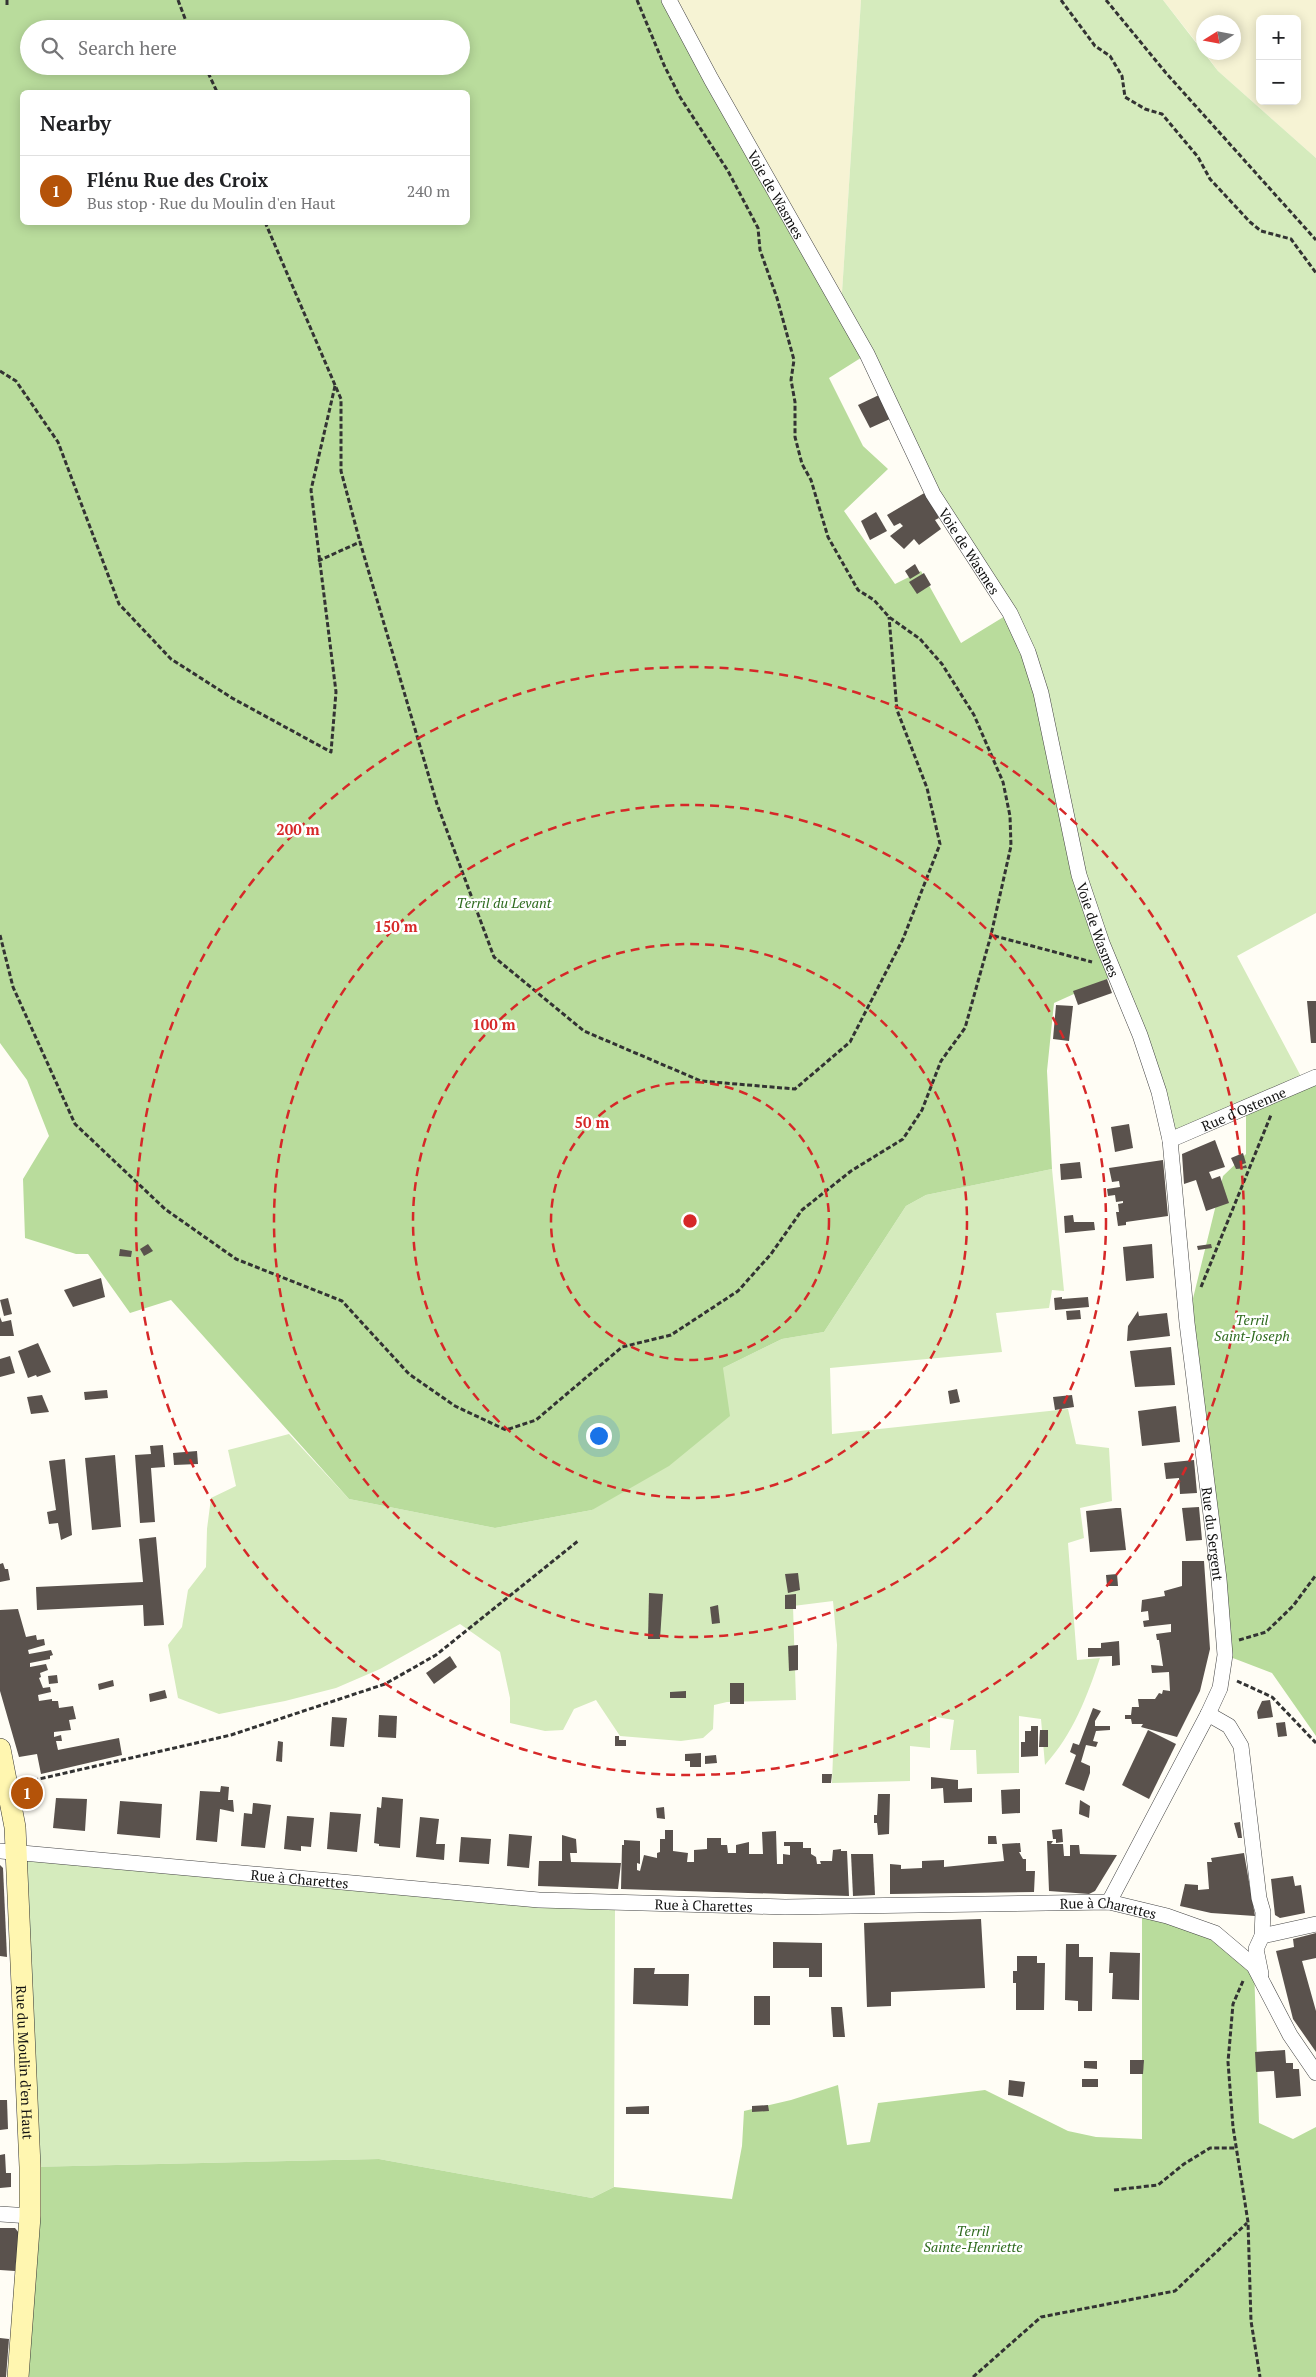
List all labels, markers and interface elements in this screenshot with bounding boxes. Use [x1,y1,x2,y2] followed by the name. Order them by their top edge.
[1196,15,1241,60] north arrow
[1256,15,1301,105] map controls
[1256,15,1301,60] button: +
[20,20,470,75] search box
[38,34,66,62] icon: search
[78,35,177,60] text: Search here
[1256,60,1301,105] button: −
[40,109,111,137] text: Nearby
[744,146,809,242] street label: Voie de Wasmes
[87,167,268,192] text: Flénu Rue des Croix
[51,180,61,202] text: 1
[407,180,450,202] text: 240 m
[87,192,336,214] text: Bus stop · Rue du Moulin d'en Haut
[935,504,1005,598] street label: Voie de Wasmes
[276,819,320,839] text: 200 m
[1073,880,1124,980] street label: Voie de Wasmes
[457,893,552,912] park label: Terril du Levant
[374,916,418,936] text: 150 m
[472,1014,516,1034] text: 100 m
[1198,1082,1289,1135] street label: Rue d'Ostenne
[575,1112,610,1132] text: 50 m
[681,1212,699,1230] centre of rings
[1214,1310,1290,1345] park label: Terril Saint-Joseph
[586,1423,612,1449] your location
[1198,1486,1229,1583] street label: Rue du Sergent
[11,1774,43,1812] pin: 1
[250,1864,350,1892] street label: Rue à Charettes
[1059,1892,1159,1923] street label: Rue à Charettes
[654,1894,753,1916] street label: Rue à Charettes
[12,1985,38,2141] street label: Rue du Moulin d'en Haut
[923,2221,1023,2256] park label: Terril Sainte-Henriette

